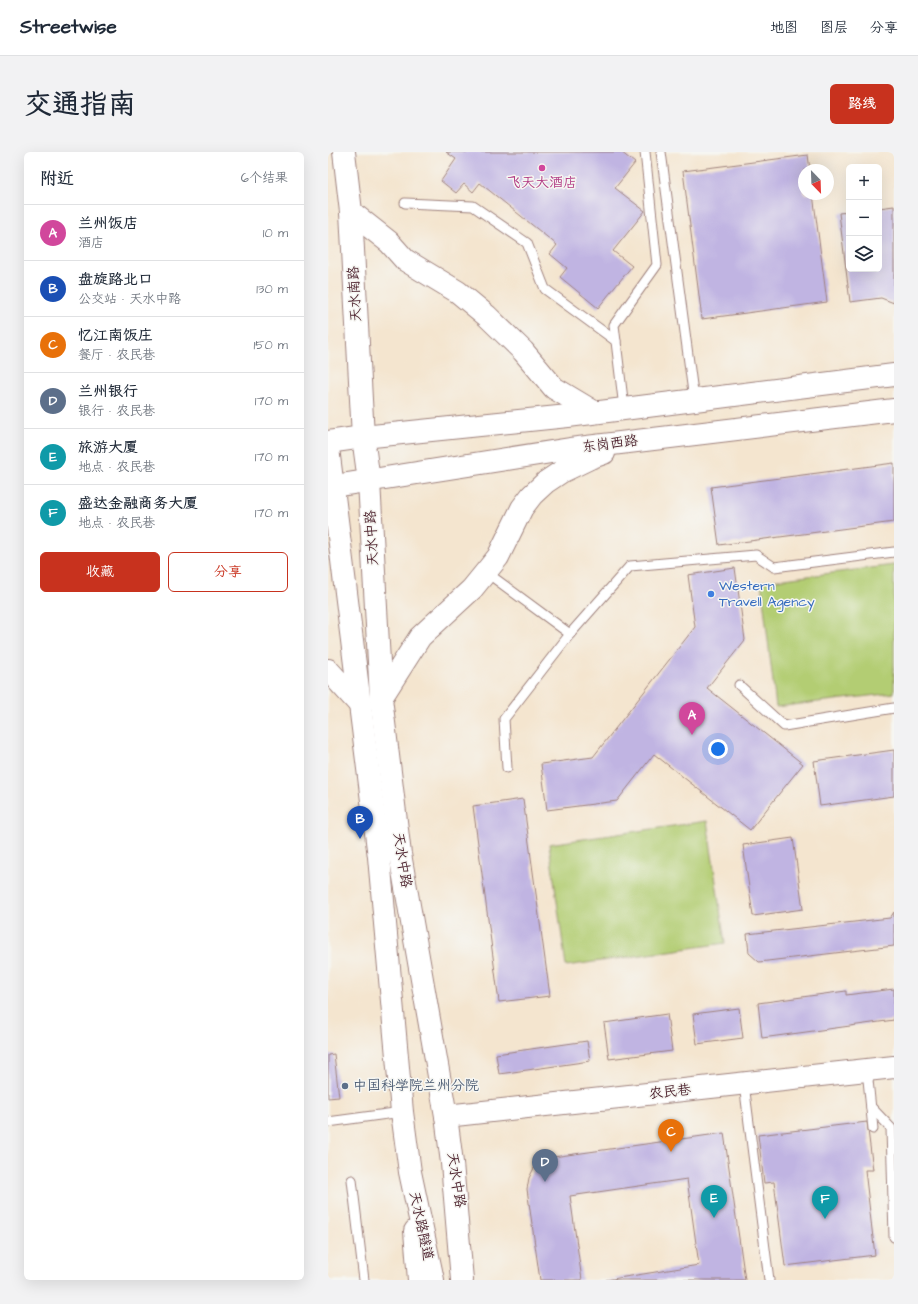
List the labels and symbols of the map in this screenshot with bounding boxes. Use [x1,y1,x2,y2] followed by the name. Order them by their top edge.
[537,163,547,173] marker: 飞天大酒店
[798,164,834,200] north arrow
[507,173,577,193] place label: 飞天大酒店
[344,266,366,322] street label: 天水南路
[581,431,639,457] street label: 东岗西路
[361,510,383,566] street label: 天水中路
[719,576,815,612] place label: Western Travell Agency
[706,589,716,599] marker: Western Travell Agency
[679,702,705,735] pin: A
[708,739,728,759] your location
[347,806,373,839] pin: B
[388,831,416,889] street label: 天水中路
[353,1076,479,1096] place label: 中国科学院兰州分院
[648,1080,693,1104] street label: 农民巷
[340,1081,350,1091] marker: 中国科学院兰州分院
[658,1119,684,1152] pin: C
[532,1149,558,1182] pin: D
[442,1151,470,1209] street label: 天水中路
[701,1185,727,1218] pin: E
[812,1186,838,1219] pin: F
[404,1190,438,1262] street label: 天水路隧道

